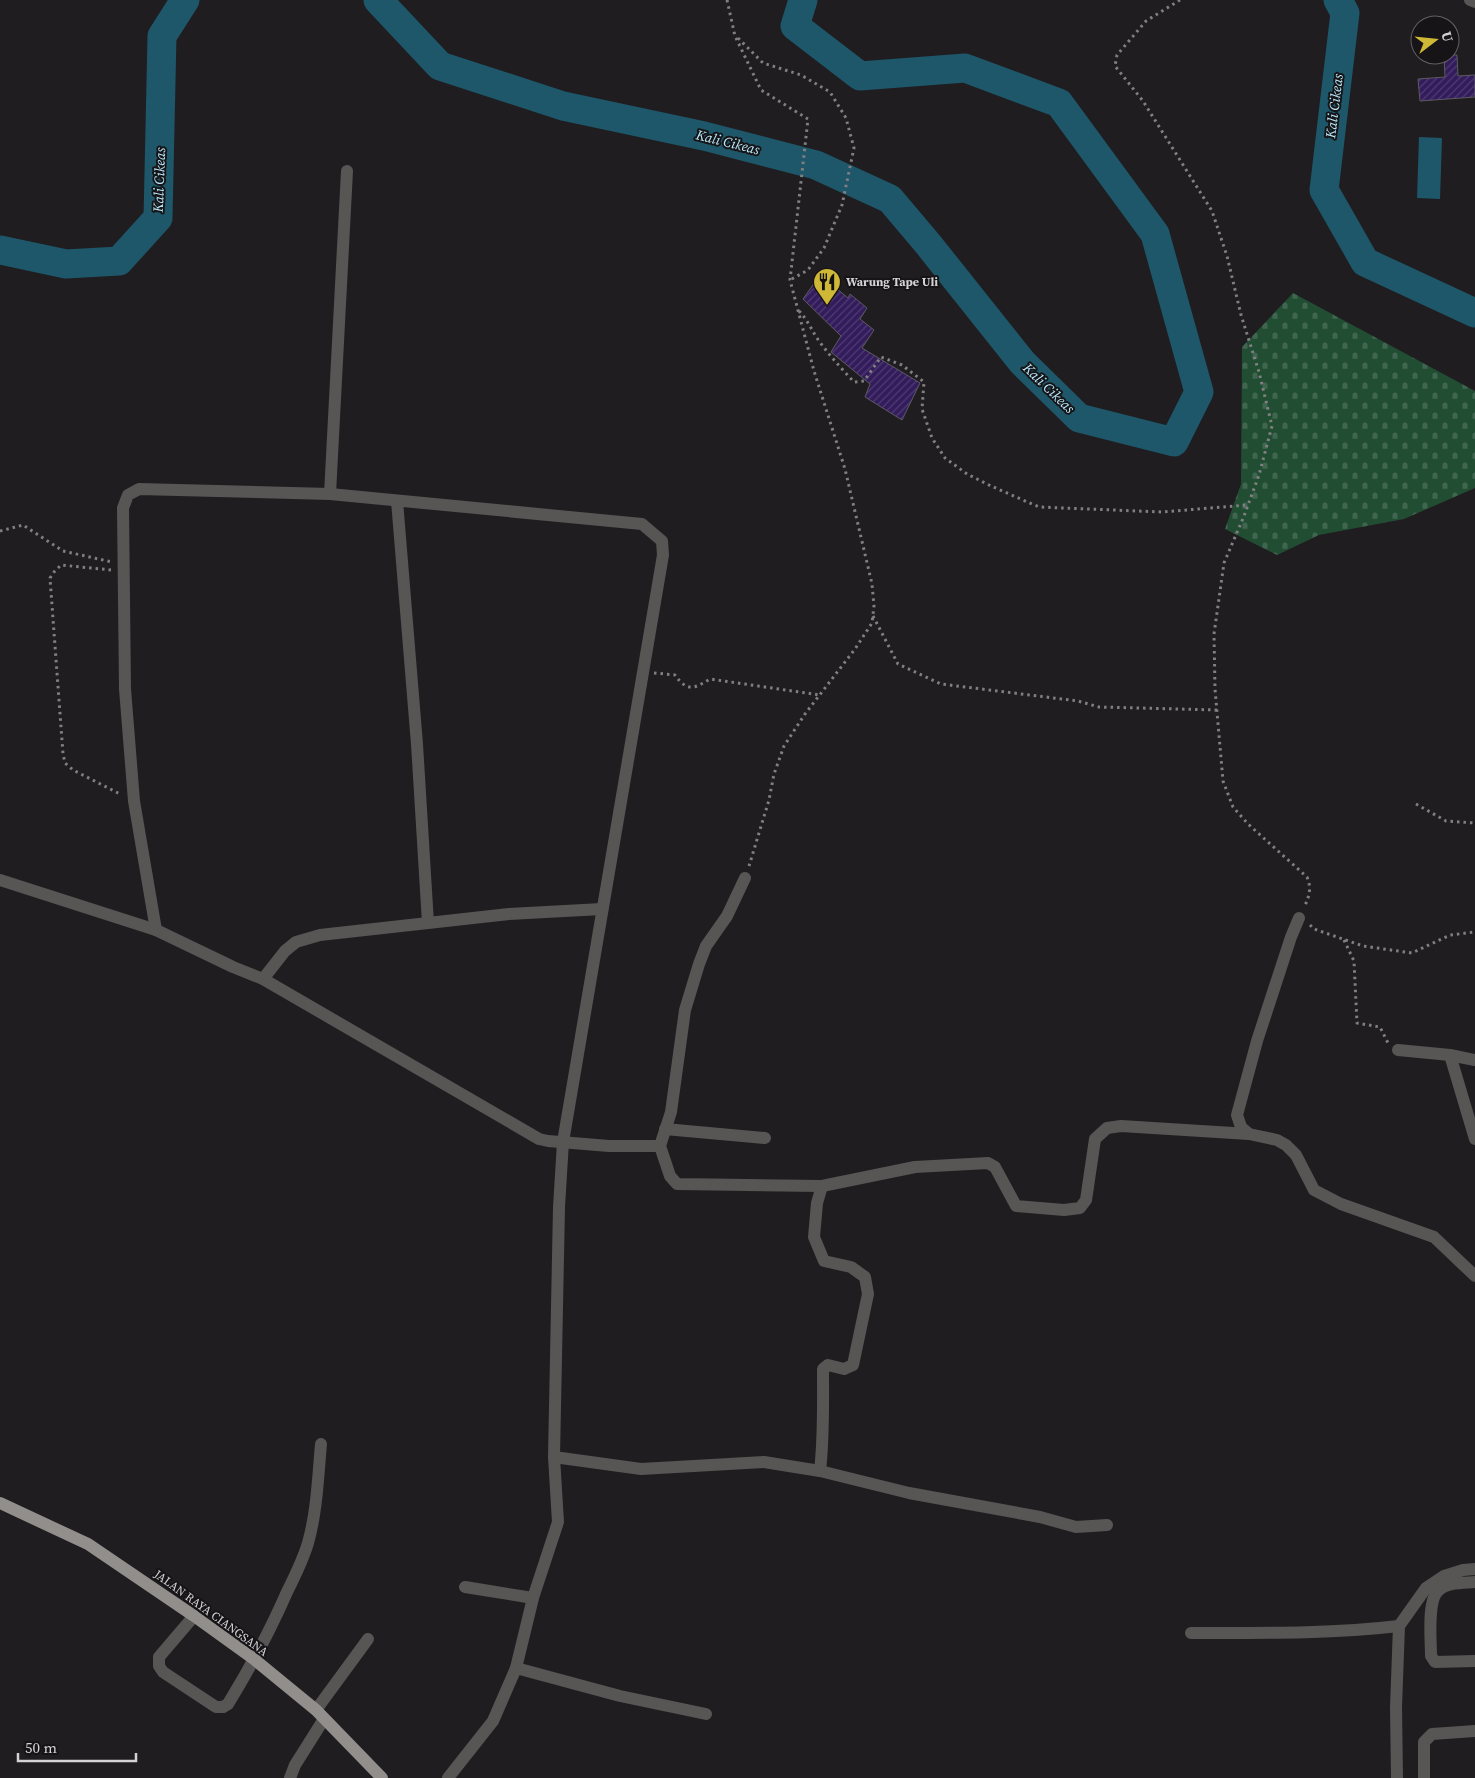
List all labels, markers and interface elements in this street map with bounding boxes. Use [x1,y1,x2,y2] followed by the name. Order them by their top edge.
[1410,15,1460,65] north arrow
[1436,29,1459,44] text: U
[1320,72,1348,140] water label: Kali Cikeas
[693,124,763,160] water label: Kali Cikeas
[148,146,170,214] water label: Kali Cikeas
[812,267,842,306] restaurant icon: Warung Tape Uli
[846,274,938,290] place label: Warung Tape Uli
[1018,358,1080,418] water label: Kali Cikeas
[150,1566,271,1660] street label: JALAN RAYA CIANGSANA
[18,1730,135,1762] scale bar
[25,1737,57,1758] text: 50 m

